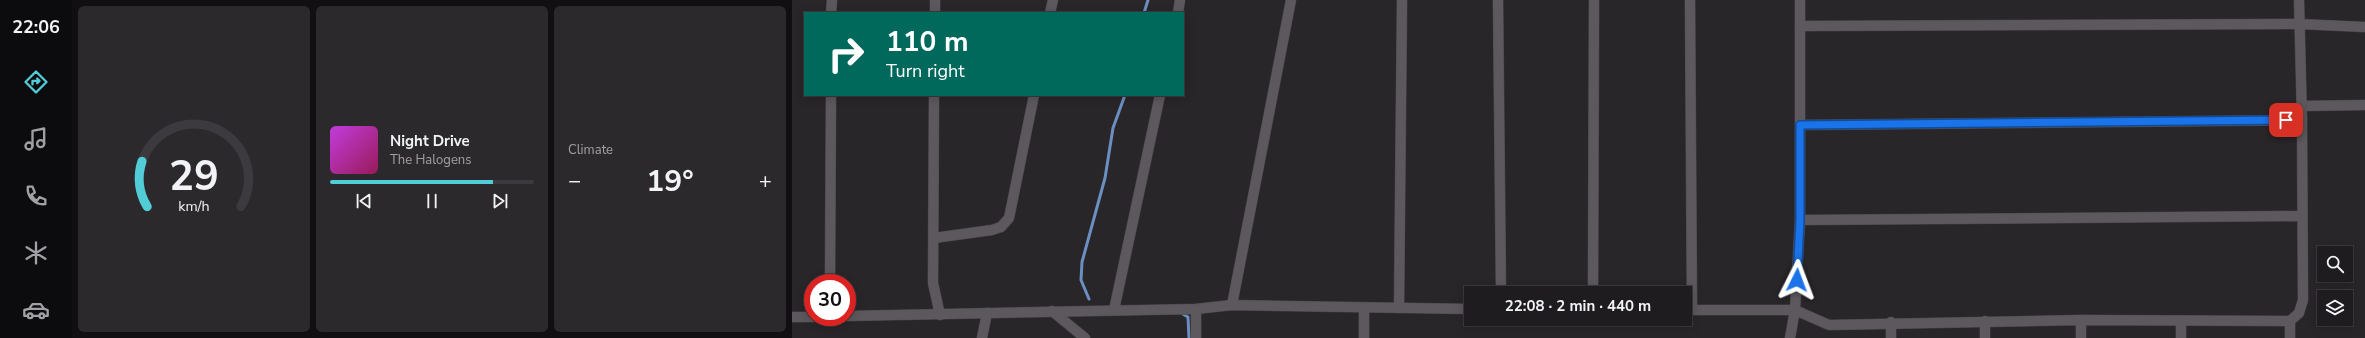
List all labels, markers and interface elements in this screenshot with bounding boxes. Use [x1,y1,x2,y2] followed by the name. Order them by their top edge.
[12,15,60,39] text: 22:06
[886,23,969,61] text: 110 m
[820,28,872,80] icon: right
[886,59,965,83] text: Turn right
[22,68,50,96] icon: directions
[2269,103,2303,137] pin
[2275,109,2297,131] icon: arrive
[22,125,50,153] icon: music
[390,131,470,151] text: Night Drive
[568,141,613,159] text: Climate
[169,148,219,205] text: 29
[390,151,471,169] text: The Halogens
[646,161,694,202] text: 19°
[568,166,581,196] text: −
[759,166,772,196] text: +
[22,182,50,210] icon: phone
[353,190,375,212] icon: previous
[421,190,443,212] icon: pause
[489,190,511,212] icon: next
[178,197,210,216] text: km/h
[22,239,50,267] icon: climate
[2317,246,2353,326] map controls
[2317,246,2353,282] button: search
[1776,259,1818,301] position arrow
[804,274,856,326] speed limit sign: 30
[2317,290,2353,326] button: layers
[22,296,50,324] icon: car
[1505,296,1651,316] text: 22:08 · 2 min · 440 m

